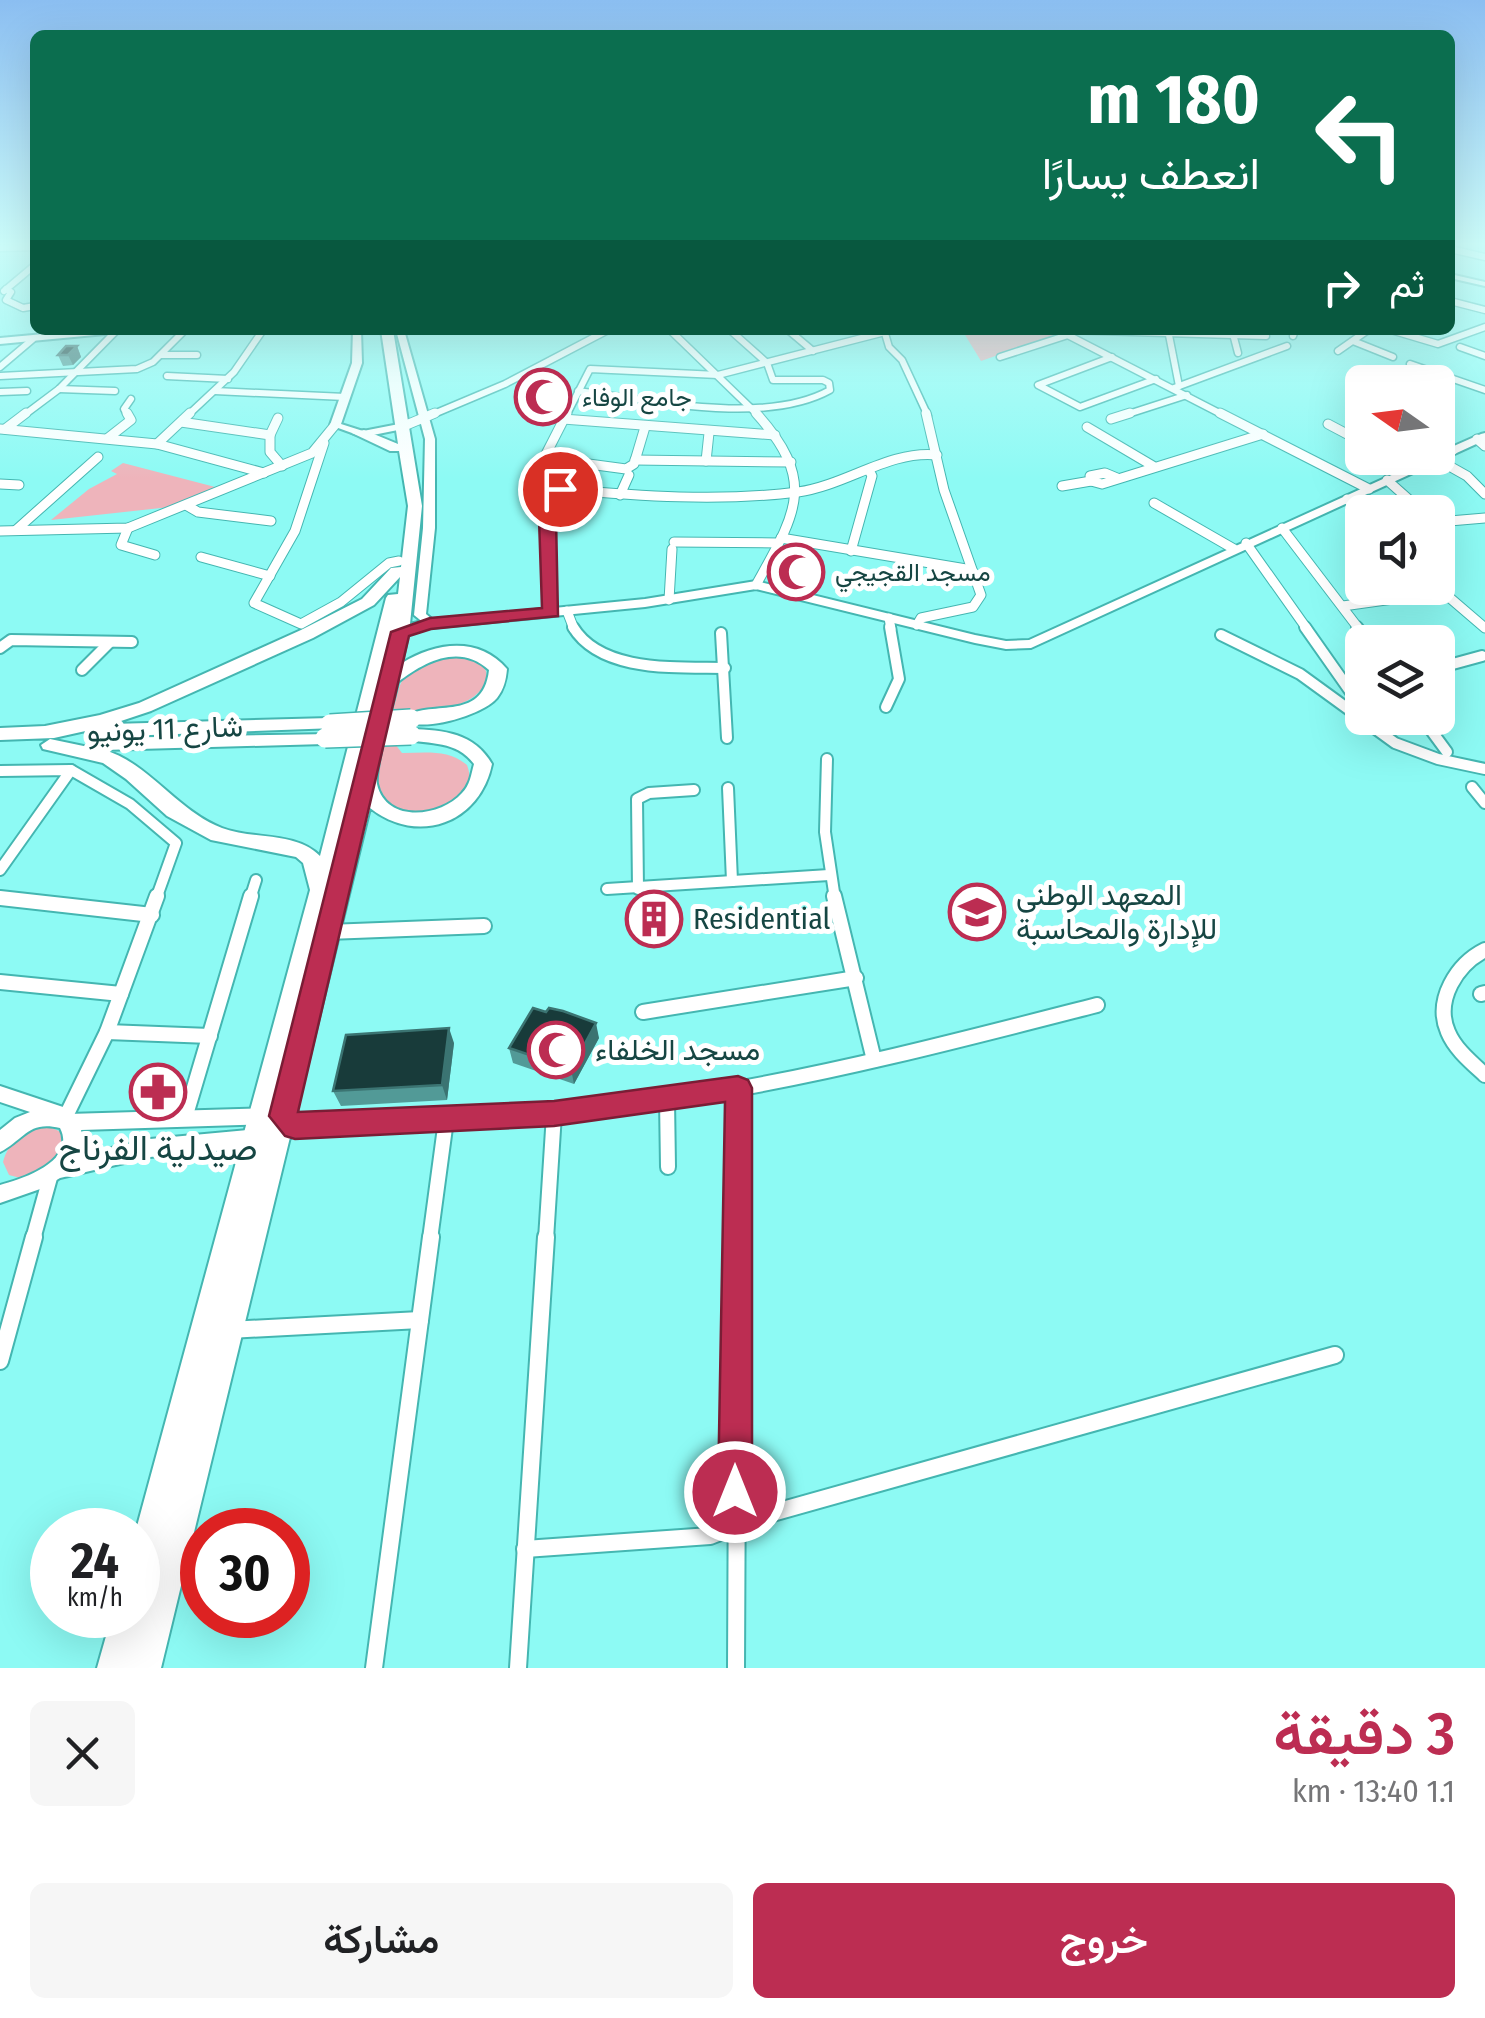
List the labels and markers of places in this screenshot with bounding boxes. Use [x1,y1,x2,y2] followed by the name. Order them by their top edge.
[513,367,573,427] mosque icon: جامع الوفاء
[582,383,692,415] place label: جامع الوفاء
[518,447,603,532] pin
[766,542,826,602] mosque icon: مسجد القجيجي
[835,558,990,593] place label: مسجد القجيجي
[1016,877,1217,948] place label: المعهد الوطني للإدارة والمحاسبة
[947,882,1007,942] school or university icon: المعهد الوطني للإدارة والمحاسبة
[624,889,684,949] building icon: Residential
[693,901,831,937] place label: Residential
[526,1020,586,1080] mosque icon: مسجد الخلفاء
[595,1032,760,1068] place label: مسجد الخلفاء
[128,1062,188,1122] pharmacy icon: صيدلية الفرناج
[58,1127,258,1172] place label: صيدلية الفرناج

